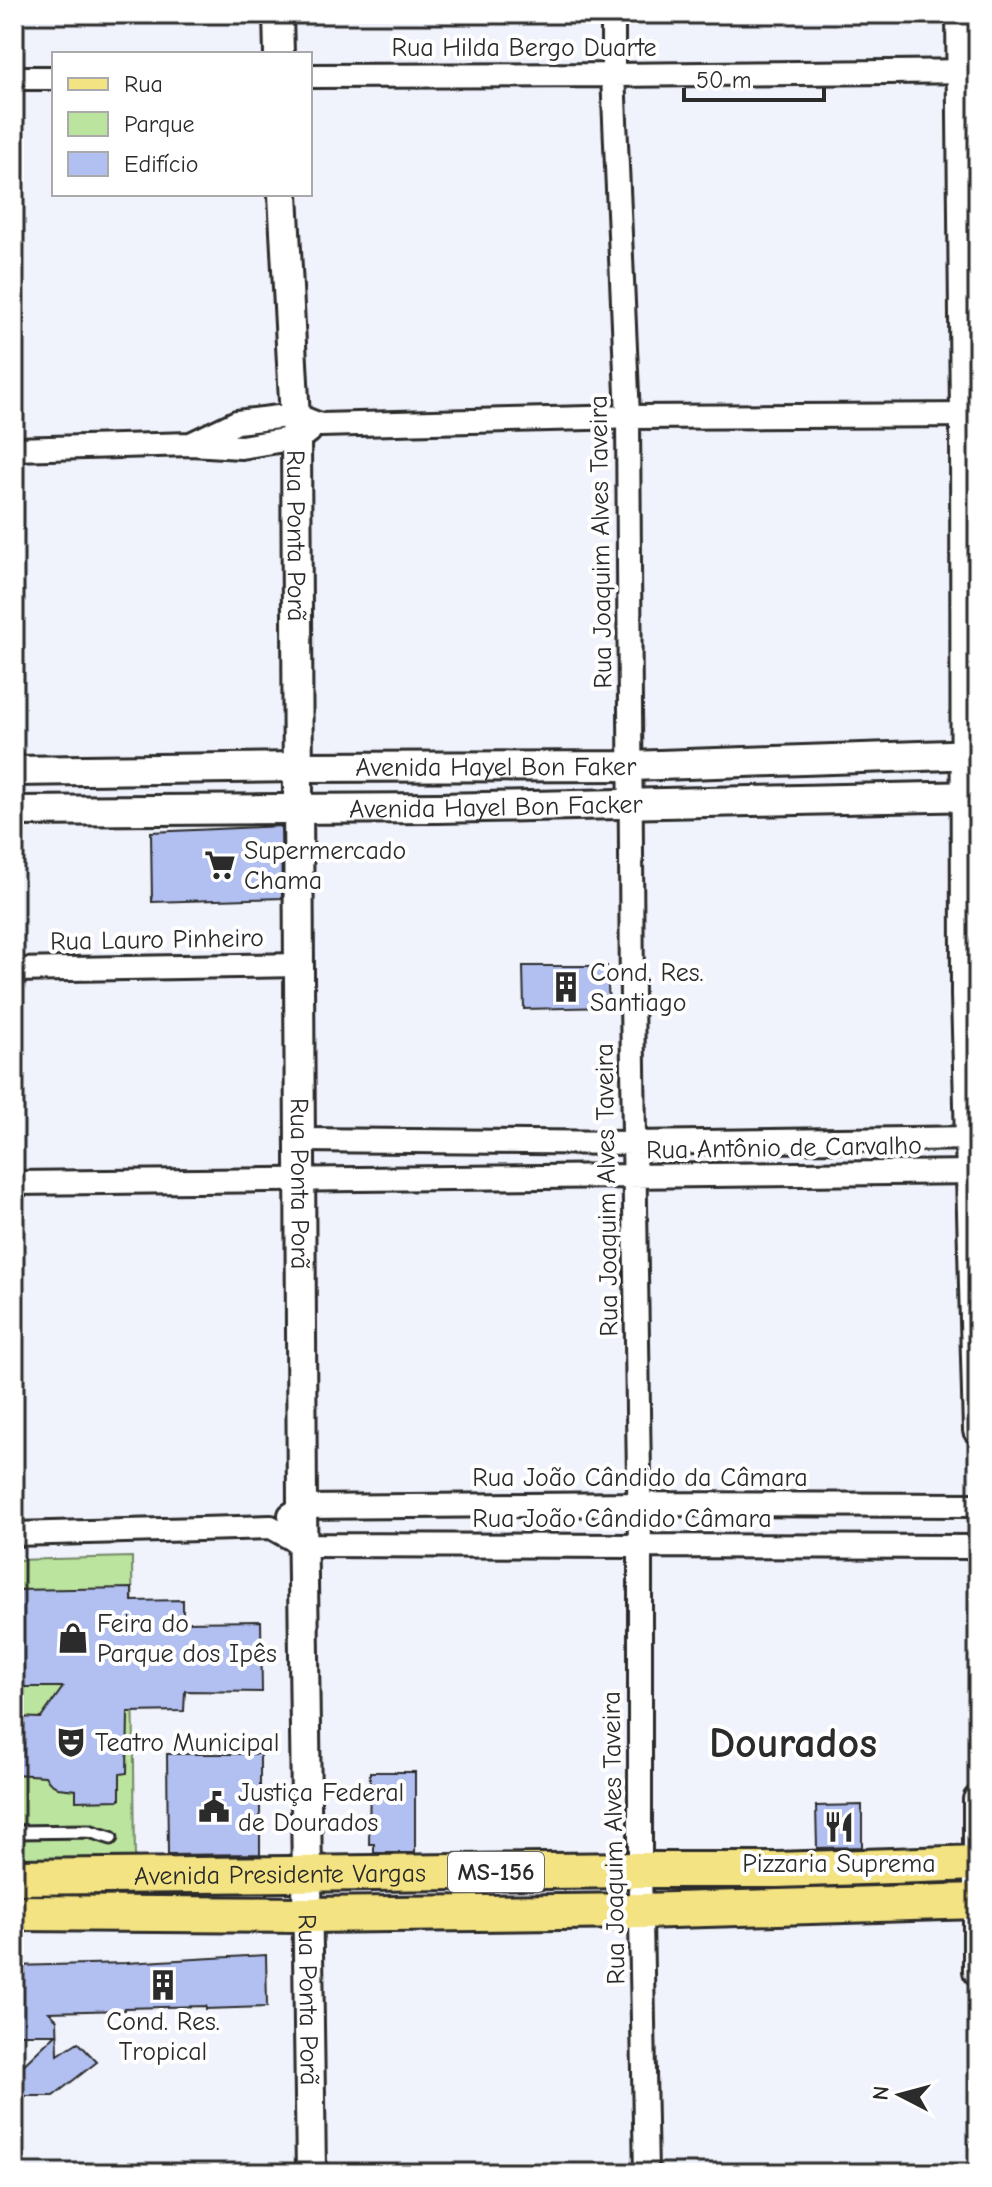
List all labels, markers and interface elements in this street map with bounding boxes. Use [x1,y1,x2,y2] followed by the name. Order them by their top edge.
[391,33,657,63] street label: Rua Hilda Bergo Duarte
[52,52,312,196] legend
[684,52,824,102] scale bar
[696,66,752,94] text: 50 m
[124,70,163,98] text: Rua
[124,110,195,138] text: Parque
[124,150,199,178] text: Edifício
[583,395,619,689] street label: Rua Joaquim Alves Taveira
[280,450,311,622] street label: Rua Ponta Porã
[355,752,638,783] street label: Avenida Hayel Bon Faker
[349,789,644,825] street label: Avenida Hayel Bon Facker
[244,836,406,896] place label: Supermercado Chama
[203,848,237,882] supermarket icon: Supermercado Chama
[50,923,264,957] street label: Rua Lauro Pinheiro
[590,958,704,1018] place label: Cond. Res. Santiago
[549,970,583,1004] building icon: Cond. Res. Santiago
[589,1043,625,1337] street label: Rua Joaquim Alves Taveira
[284,1098,315,1269] street label: Rua Ponta Porã
[646,1131,922,1165] street label: Rua Antônio de Carvalho
[472,1463,808,1493] street label: Rua João Cândido da Câmara
[472,1504,772,1534] street label: Rua João Cândido Câmara
[97,1609,277,1669] place label: Feira do Parque dos Ipês
[56,1621,90,1655] shop icon: Feira do Parque dos Ipês
[596,1691,632,1985] street label: Rua Joaquim Alves Taveira
[709,1719,877,1768] district label: Dourados
[54,1725,88,1759] theatre icon: Teatro Municipal
[95,1728,279,1758] place label: Teatro Municipal
[238,1778,404,1838] place label: Justiça Federal de Dourados
[197,1790,231,1824] public building icon: Justiça Federal de Dourados
[822,1810,856,1844] restaurant icon: Pizzaria Suprema
[742,1849,936,1879] place label: Pizzaria Suprema
[448,1852,544,1892] road number: MS-156
[134,1858,426,1892] street label: Avenida Presidente Vargas
[291,1914,324,2086] street label: Rua Ponta Porã
[146,1968,180,2002] building icon: Cond. Res. Tropical
[106,2007,220,2067] place label: Cond. Res. Tropical
[860,2055,940,2135] north arrow
[867,2085,895,2102] text: N

